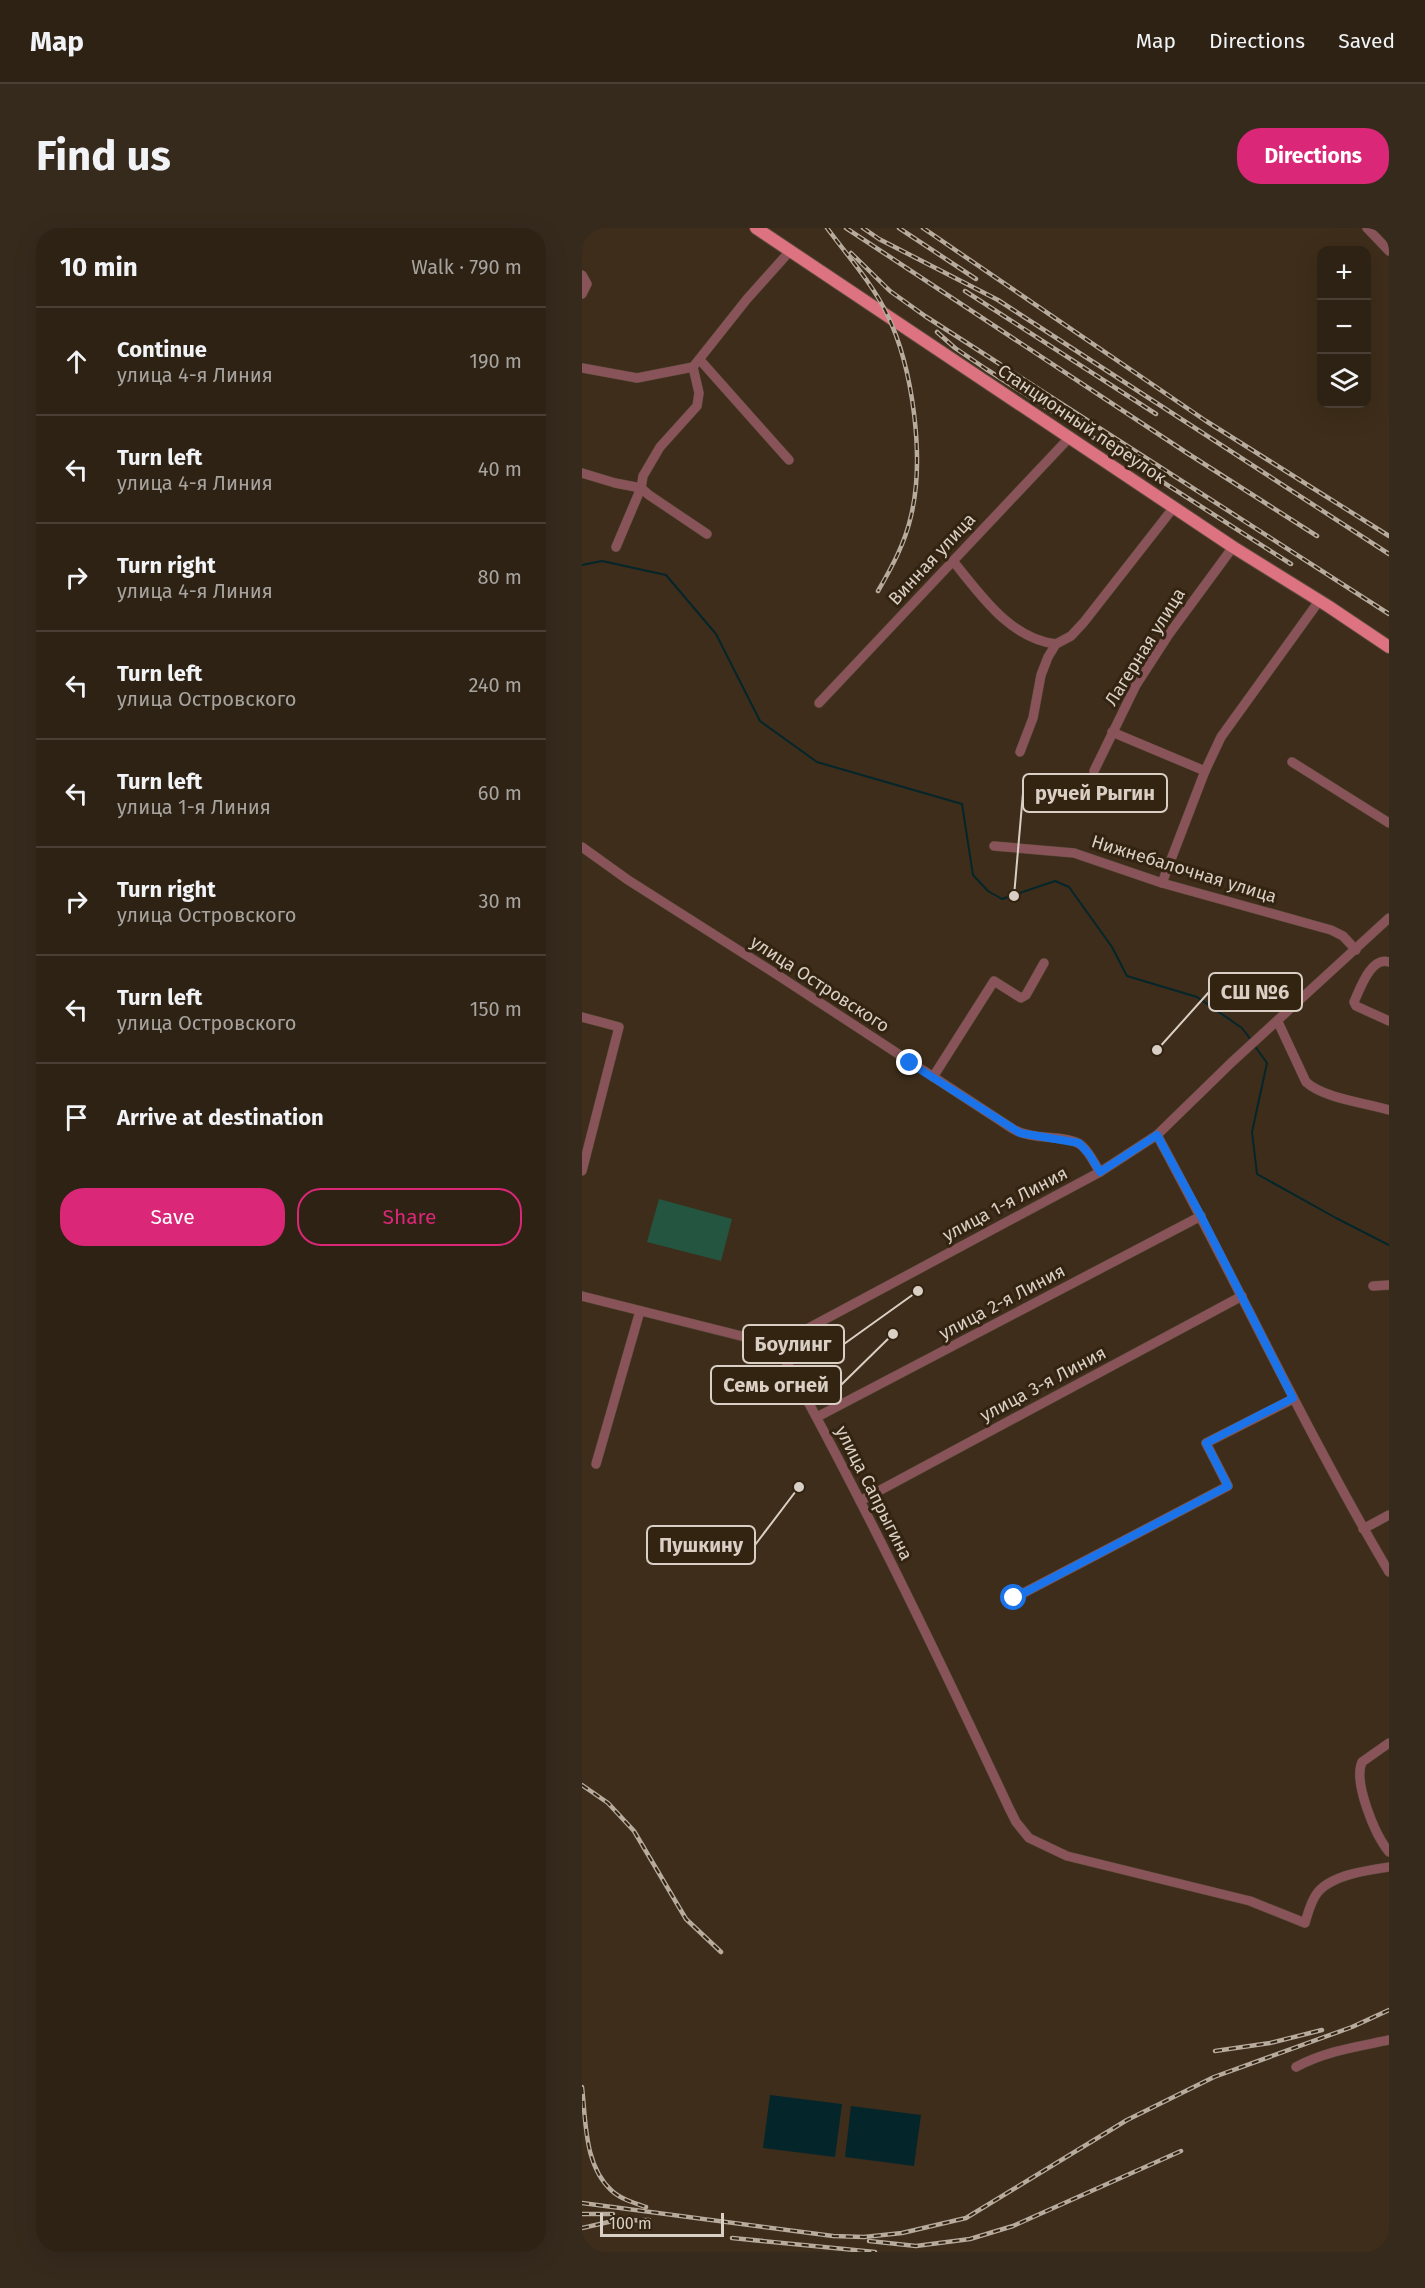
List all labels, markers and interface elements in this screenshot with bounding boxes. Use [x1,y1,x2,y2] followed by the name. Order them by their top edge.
[30,25,84,58] text: Map
[1136,28,1176,54] text: Map
[1209,28,1305,54] text: Directions
[1338,28,1395,54] text: Saved
[1237,128,1389,184] button: Directions
[36,131,171,181] text: Find us
[1317,246,1371,408] map controls
[1317,246,1371,300] button: +
[60,252,138,283] text: 10 min
[411,255,522,279] text: Walk · 790 m
[1317,300,1371,354] button: −
[117,336,207,363] text: Continue
[60,345,93,378] icon: ahead
[469,349,522,373] text: 190 m
[1317,354,1371,408] button: layers
[993,359,1171,489] street label: Станционный переулок
[117,363,273,387] text: улица 4-я Линия
[117,444,202,471] text: Turn left
[60,453,93,486] icon: left
[478,457,522,481] text: 40 m
[117,471,273,495] text: улица 4-я Линия
[884,508,980,610] street label: Винная улица
[117,552,216,579] text: Turn right
[60,561,93,594] icon: right
[477,565,522,589] text: 80 m
[117,579,273,603] text: улица 4-я Линия
[1100,584,1190,710] street label: Лагерная улица
[117,660,202,687] text: Turn left
[60,669,93,702] icon: left
[468,673,522,697] text: 240 m
[117,687,296,711] text: улица Островского
[117,768,202,795] text: Turn left
[1023,774,1167,812] callout: ручей Рыгин
[60,777,93,810] icon: left
[478,781,522,805] text: 60 m
[1035,781,1155,805] text: ручей Рыгин
[117,795,271,819] text: улица 1-я Линия
[1089,830,1279,908] street label: Нижнебалочная улица
[117,876,216,903] text: Turn right
[60,885,93,918] icon: right
[478,889,522,913] text: 30 m
[117,903,296,927] text: улица Островского
[746,931,894,1037] street label: улица Островского
[1209,973,1302,1011] callout: СШ №6
[1221,980,1289,1004] text: СШ №6
[117,984,202,1011] text: Turn left
[60,993,93,1026] icon: left
[470,997,522,1021] text: 150 m
[117,1011,296,1035] text: улица Островского
[896,1049,922,1075] route end
[60,1101,93,1134] icon: arrive
[117,1104,324,1131] text: Arrive at destination
[939,1162,1071,1246] street label: улица 1-я Линия
[60,1188,285,1246] button: Save
[297,1188,522,1246] button: Share
[935,1260,1069,1344] street label: улица 2-я Линия
[743,1325,844,1363] callout: Боулинг
[754,1332,832,1356] text: Боулинг
[976,1342,1110,1426] street label: улица 3-я Линия
[711,1366,841,1404] callout: Семь огней
[723,1373,829,1397] text: Семь огней
[831,1422,917,1564] street label: улица Сапрыгина
[647,1526,755,1564] callout: Пушкину
[659,1533,744,1557] text: Пушкину
[1000,1584,1026,1610] route start
[600,2210,724,2238] scale bar
[609,2214,652,2233] text: 100 m

